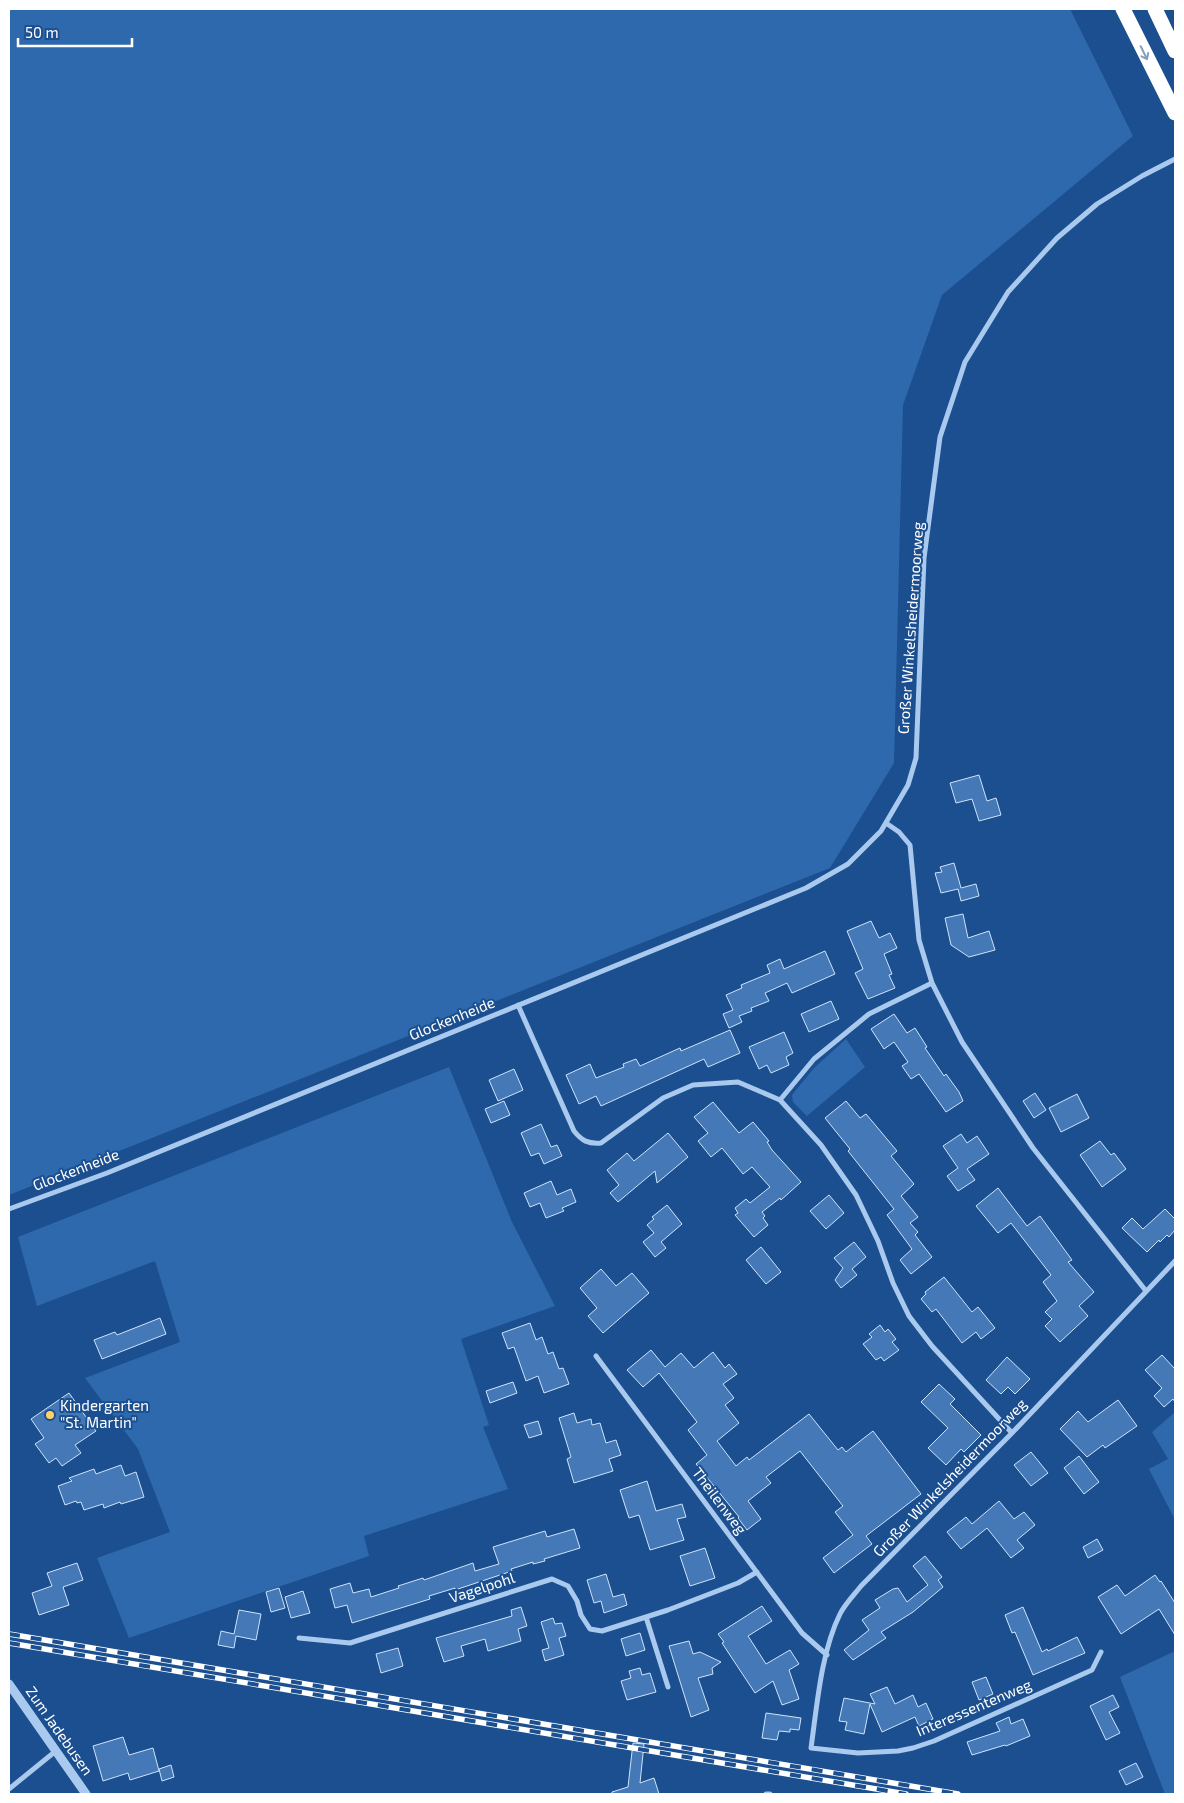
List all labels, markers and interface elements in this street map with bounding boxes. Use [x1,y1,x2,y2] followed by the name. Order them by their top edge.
[18,15,131,47] scale bar
[25,23,59,41] text: 50 m
[1140,45,1150,60] one-way arrow
[894,520,926,735] street label: Großer Winkelsheidermoorweg
[406,993,497,1043] street label: Glockenheide
[30,1144,121,1194] street label: Glockenheide
[869,1394,1030,1560] street label: Großer Winkelsheidermoorweg
[60,1396,149,1431] place label: Kindergarten "St. Martin"
[44,1409,56,1421] marker: Kindergarten "St. Martin"
[689,1463,751,1538] street label: Theilenweg
[446,1568,517,1606] street label: Vagelpohl
[913,1674,1035,1739] street label: Interessentenweg
[22,1682,97,1778] street label: Zum Jadebusen

